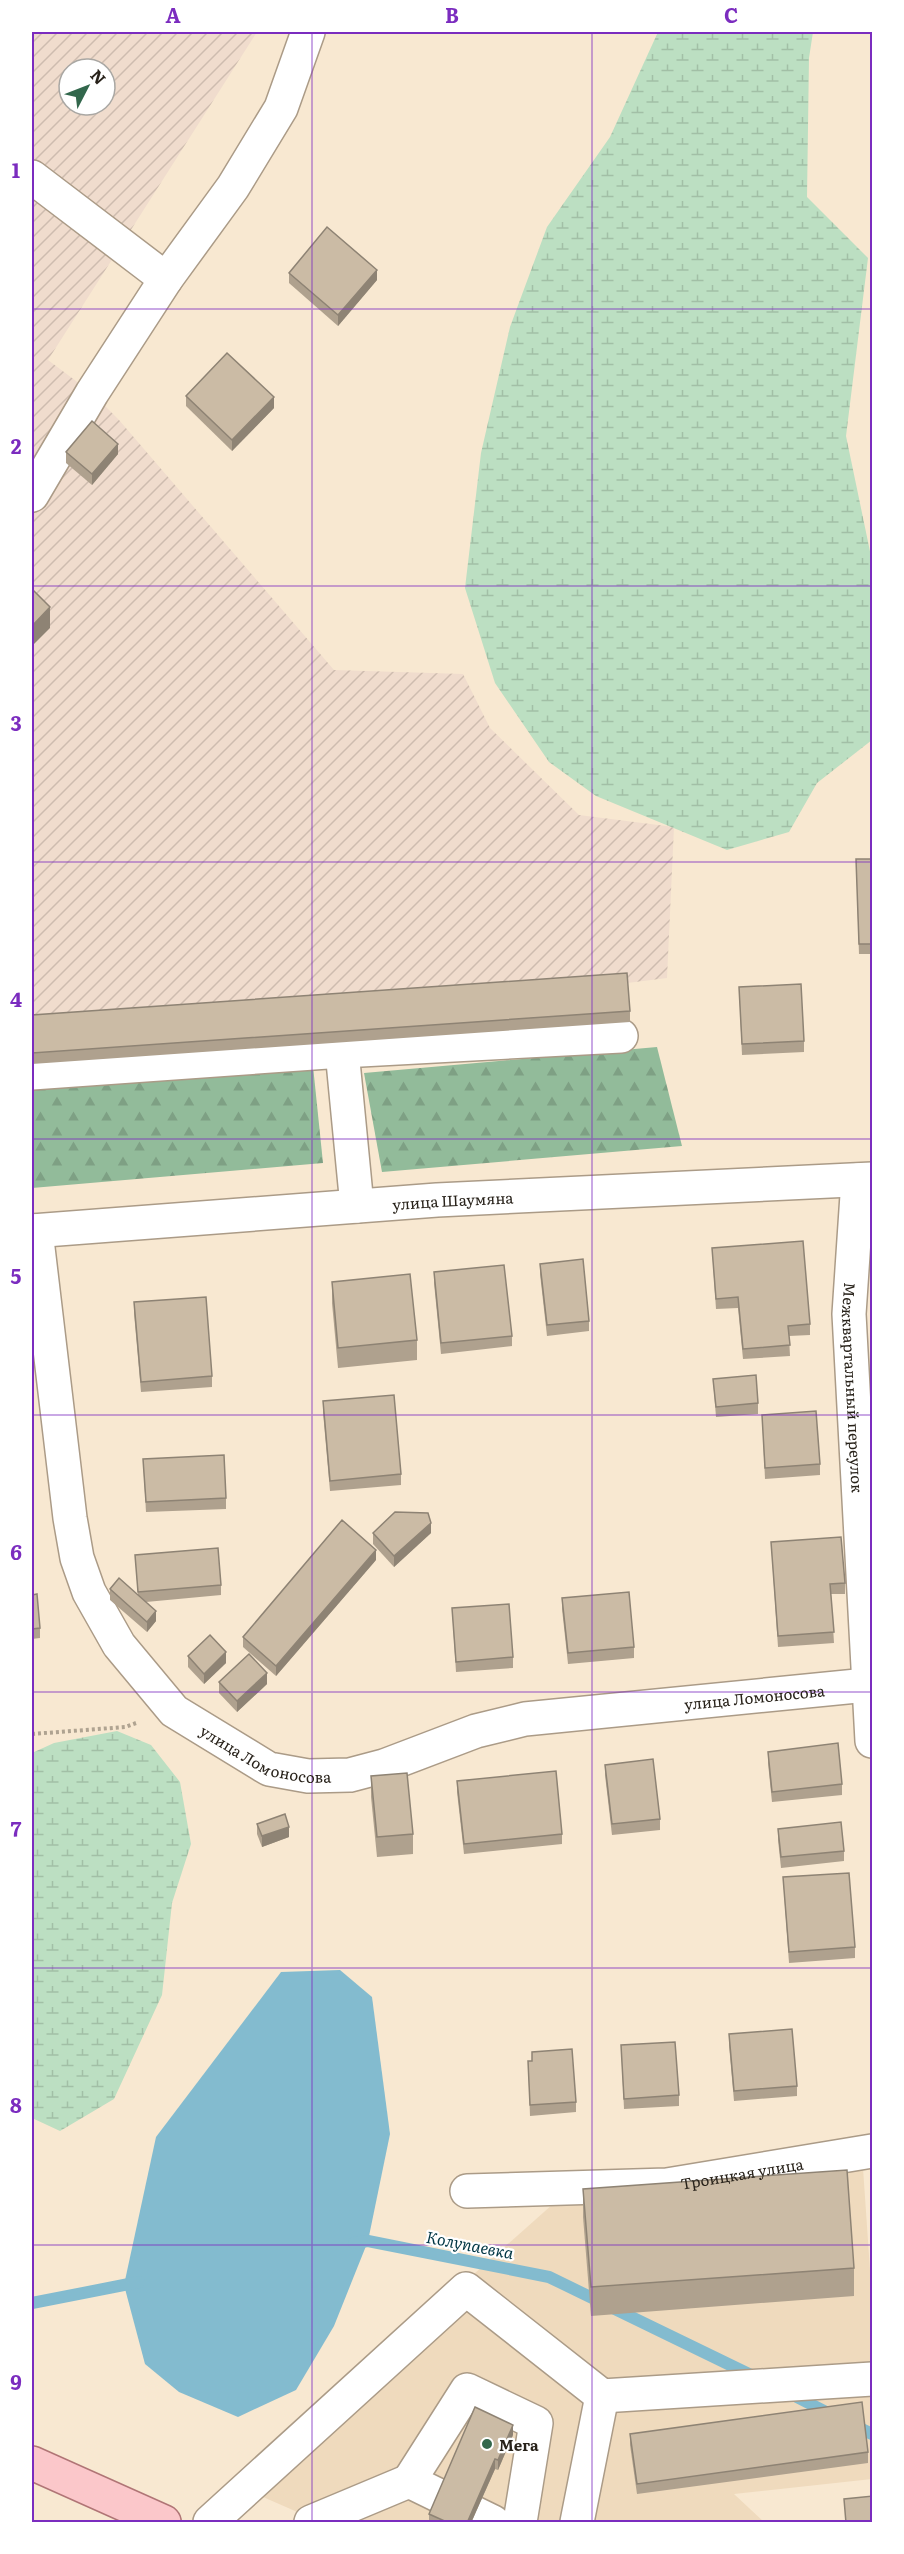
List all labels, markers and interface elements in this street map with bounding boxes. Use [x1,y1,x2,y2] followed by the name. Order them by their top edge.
[165,0,181,29] text: A
[445,0,459,29] text: B
[724,0,738,29] text: C
[57,57,117,117] north arrow
[85,63,112,89] text: N
[12,154,20,184] text: 1
[11,430,22,460] text: 2
[10,707,22,737] text: 3
[10,983,22,1013] text: 4
[391,1185,515,1215] street label: улица Шаумяна
[11,1260,22,1290] text: 5
[837,1282,870,1494] street label: Межквартальный переулок
[10,1536,22,1566] text: 6
[683,1678,827,1715] street label: улица Ломоносова
[196,1718,332,1788] street label: улица Ломоносова
[11,1813,22,1843] text: 7
[10,2089,22,2119] text: 8
[679,2151,806,2194] street label: Троицкая улица
[424,2224,517,2264] water label: Колупаевка
[10,2366,22,2396] text: 9
[499,2433,539,2456] place label: Мега
[480,2437,494,2451] marker: Мега

